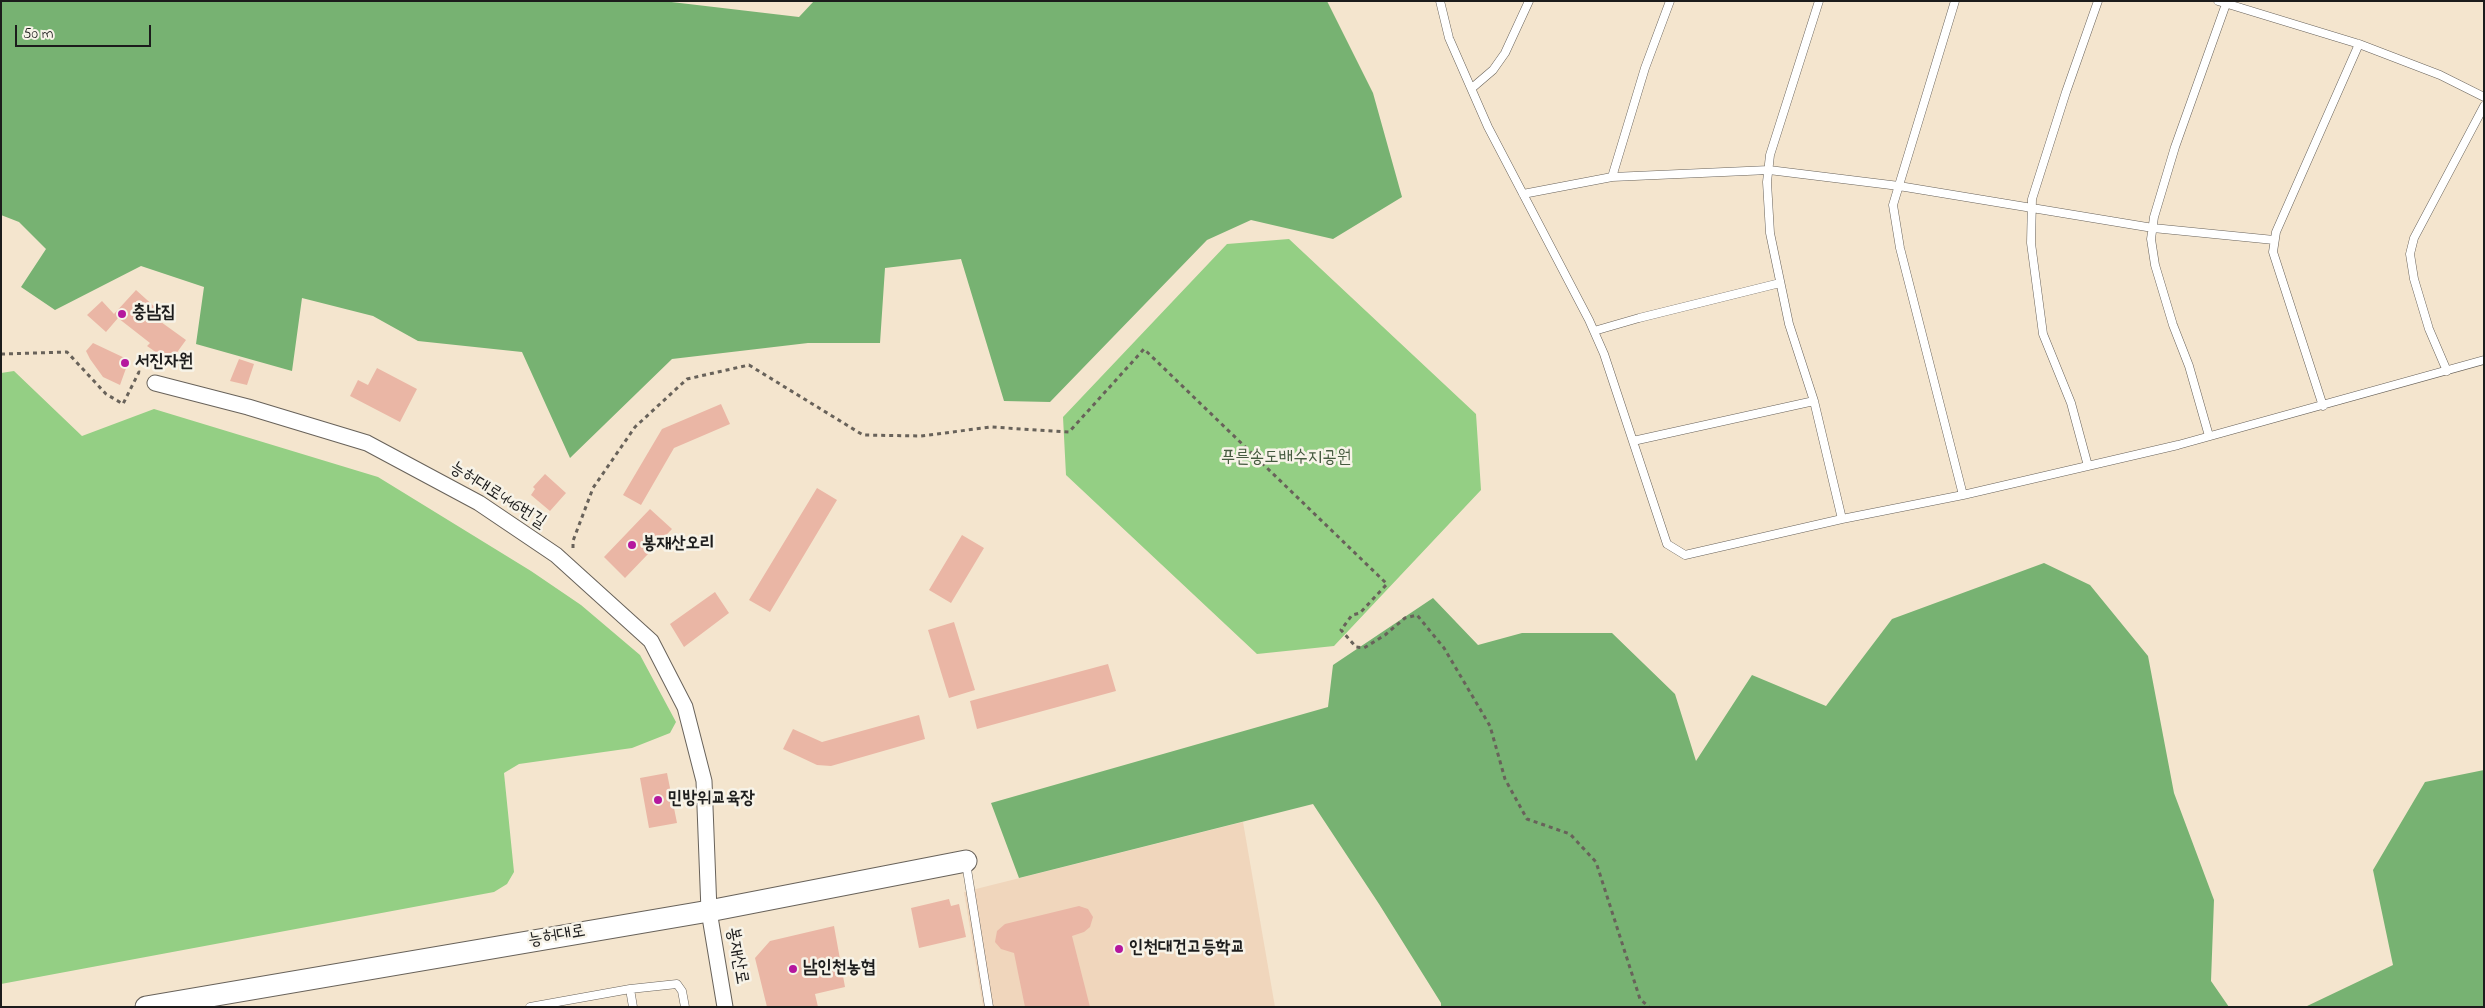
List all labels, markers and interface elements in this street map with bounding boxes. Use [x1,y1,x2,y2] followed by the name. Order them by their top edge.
[18,15,154,47] scale bar
[23,23,53,45] text: 50 m
[132,303,175,325] place label: 충남집
[116,308,128,320] marker: 충남집
[135,352,193,374] place label: 서진자원
[119,357,131,369] marker: 서진자원
[1221,448,1351,470] park label: 푸른송도배수지공원
[445,458,549,534] street label: 능허대로446번길
[642,534,714,556] place label: 봉재산오리
[626,539,638,551] marker: 봉재산오리
[668,789,755,811] place label: 민방위교육장
[652,794,664,806] marker: 민방위교육장
[527,921,587,953] street label: 능허대로
[720,926,752,986] street label: 봉재산로
[1129,938,1245,960] place label: 인천대건고등학교
[1113,943,1125,955] marker: 인천대건고등학교
[803,958,875,980] place label: 남인천농협
[787,963,799,975] marker: 남인천농협

